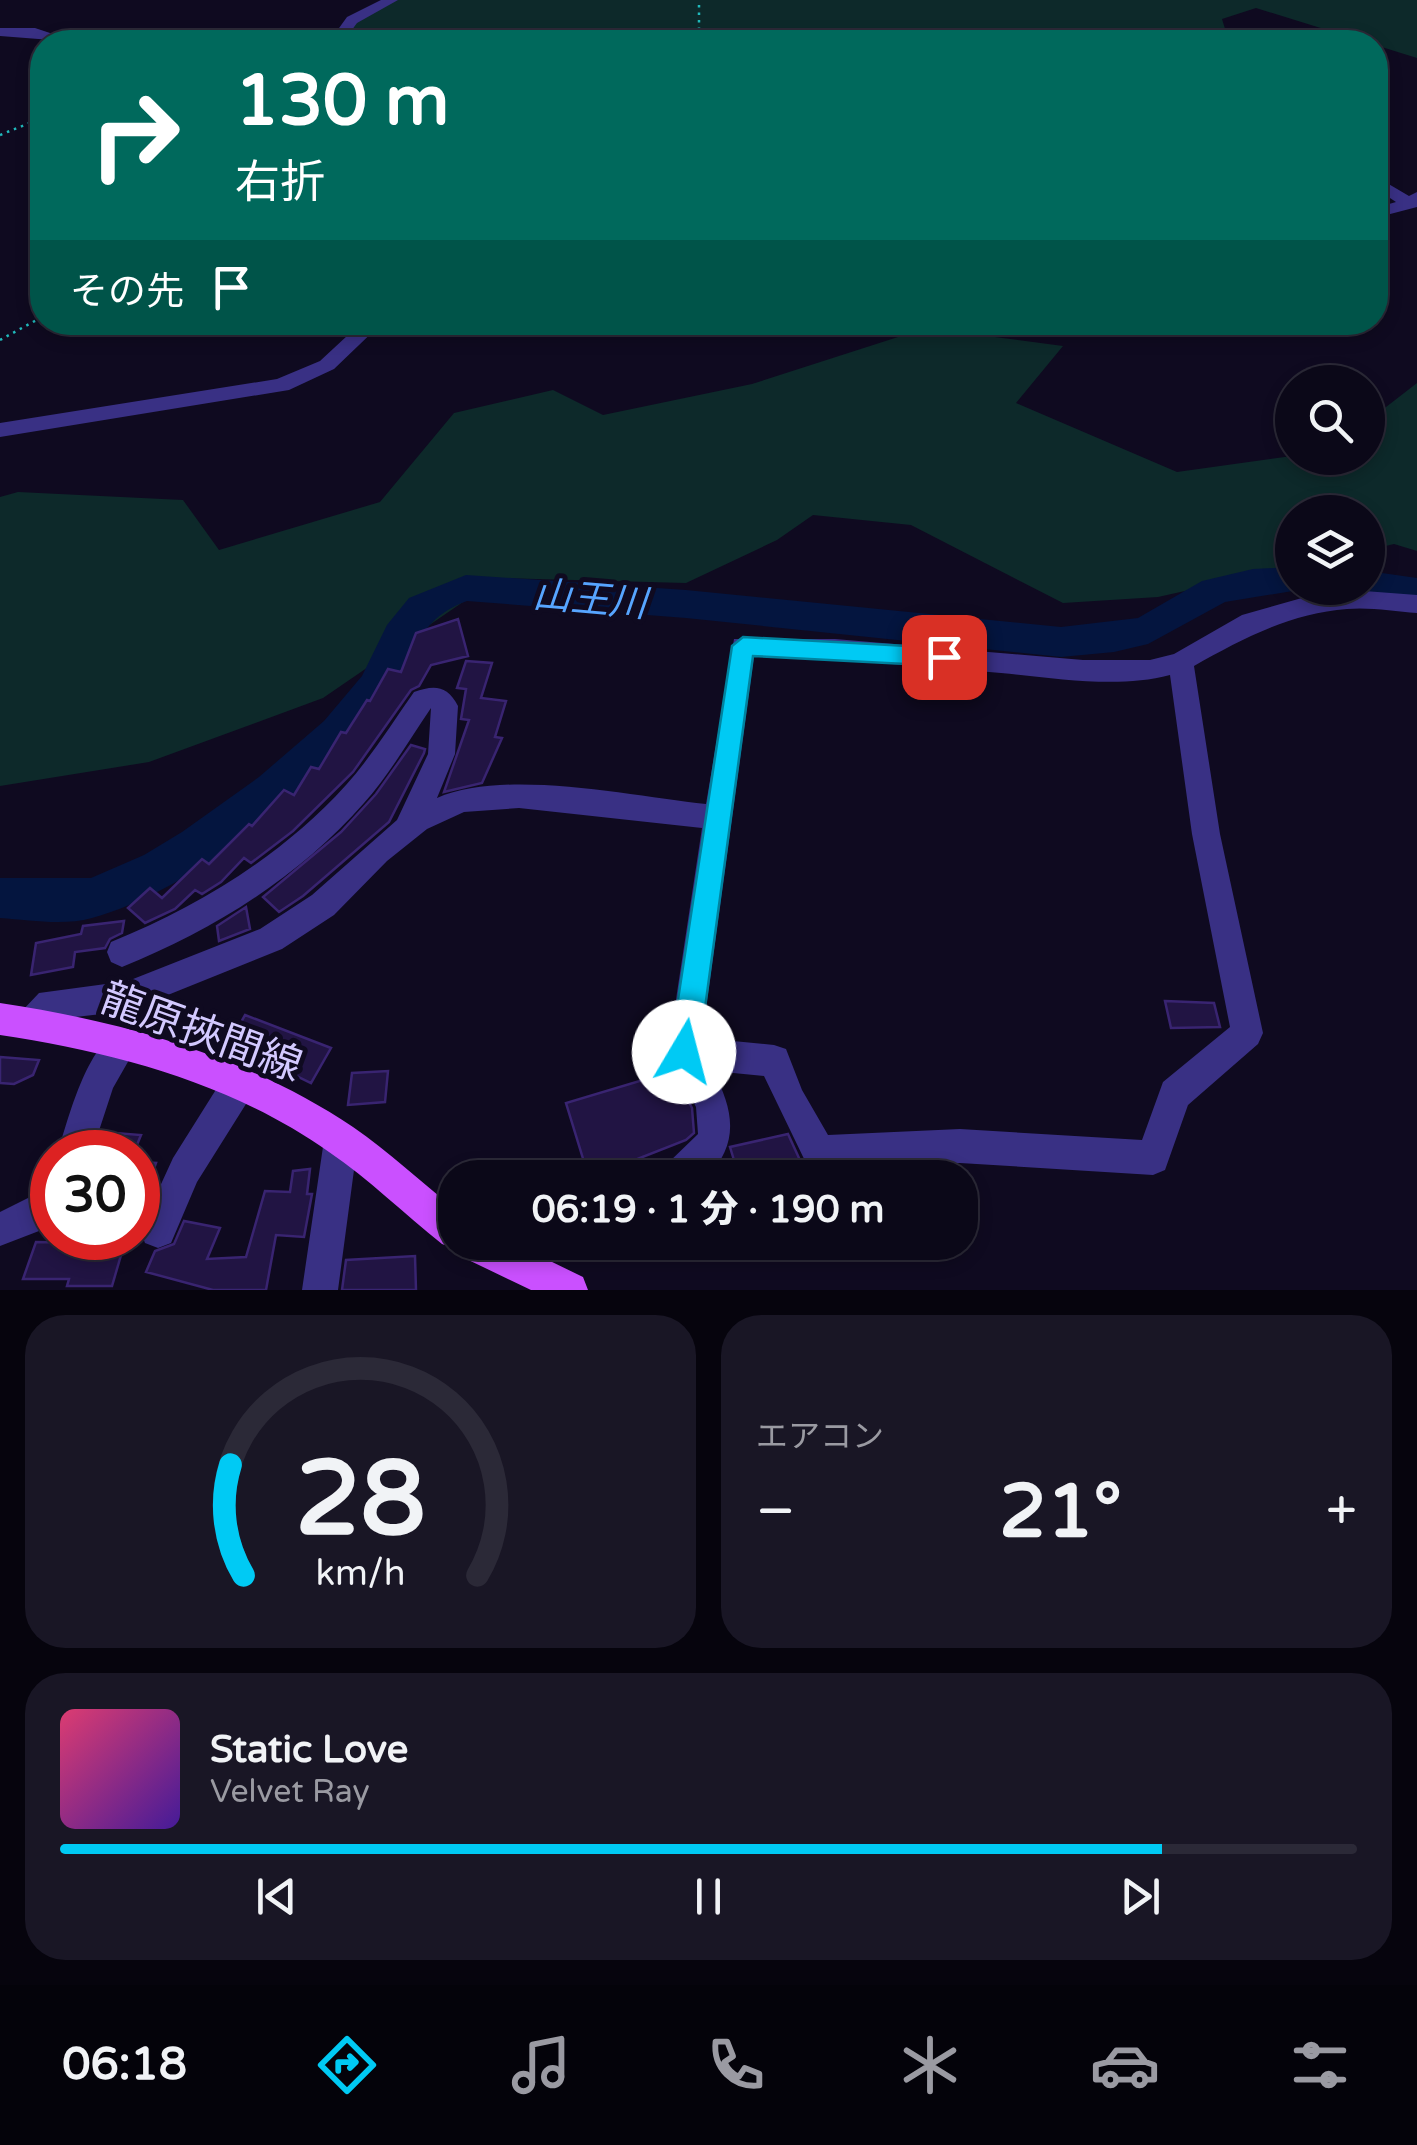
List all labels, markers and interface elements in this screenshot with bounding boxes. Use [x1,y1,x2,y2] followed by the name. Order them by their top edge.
[235,60,449,144] text: 130 m
[70,70,200,200] icon: right
[235,156,325,210] text: 右折
[204,260,259,315] icon: arrive
[70,269,184,315] text: その先
[1275,365,1385,605] map controls
[1275,365,1385,475] button: search
[1275,495,1385,605] button: layers
[531,572,653,628] water label: 山王川
[902,615,987,700] pin
[917,630,972,685] icon: arrive
[94,973,309,1092] street label: 龍原挾間線
[632,1000,736,1104] position arrow
[30,1130,160,1260] speed limit sign: 30
[532,1187,884,1233] text: 06:19 · 1 分 · 190 m
[756,1418,884,1456] text: エアコン
[295,1438,426,1563] text: 28
[999,1467,1122,1557] text: 21°
[756,1479,795,1545] text: −
[1326,1479,1357,1545] text: +
[316,1552,405,1595] text: km/h
[210,1727,408,1773] text: Static Love
[210,1773,370,1811] text: Velvet Ray
[249,1869,304,1924] icon: previous
[681,1869,736,1924] icon: pause
[1113,1869,1168,1924] icon: next
[312,2030,382,2100] icon: directions
[506,2030,576,2100] icon: music
[701,2030,771,2100] icon: phone
[895,2030,965,2100] icon: climate
[1090,2030,1160,2100] icon: car
[1285,2030,1355,2100] icon: filters
[62,2038,187,2092] text: 06:18

